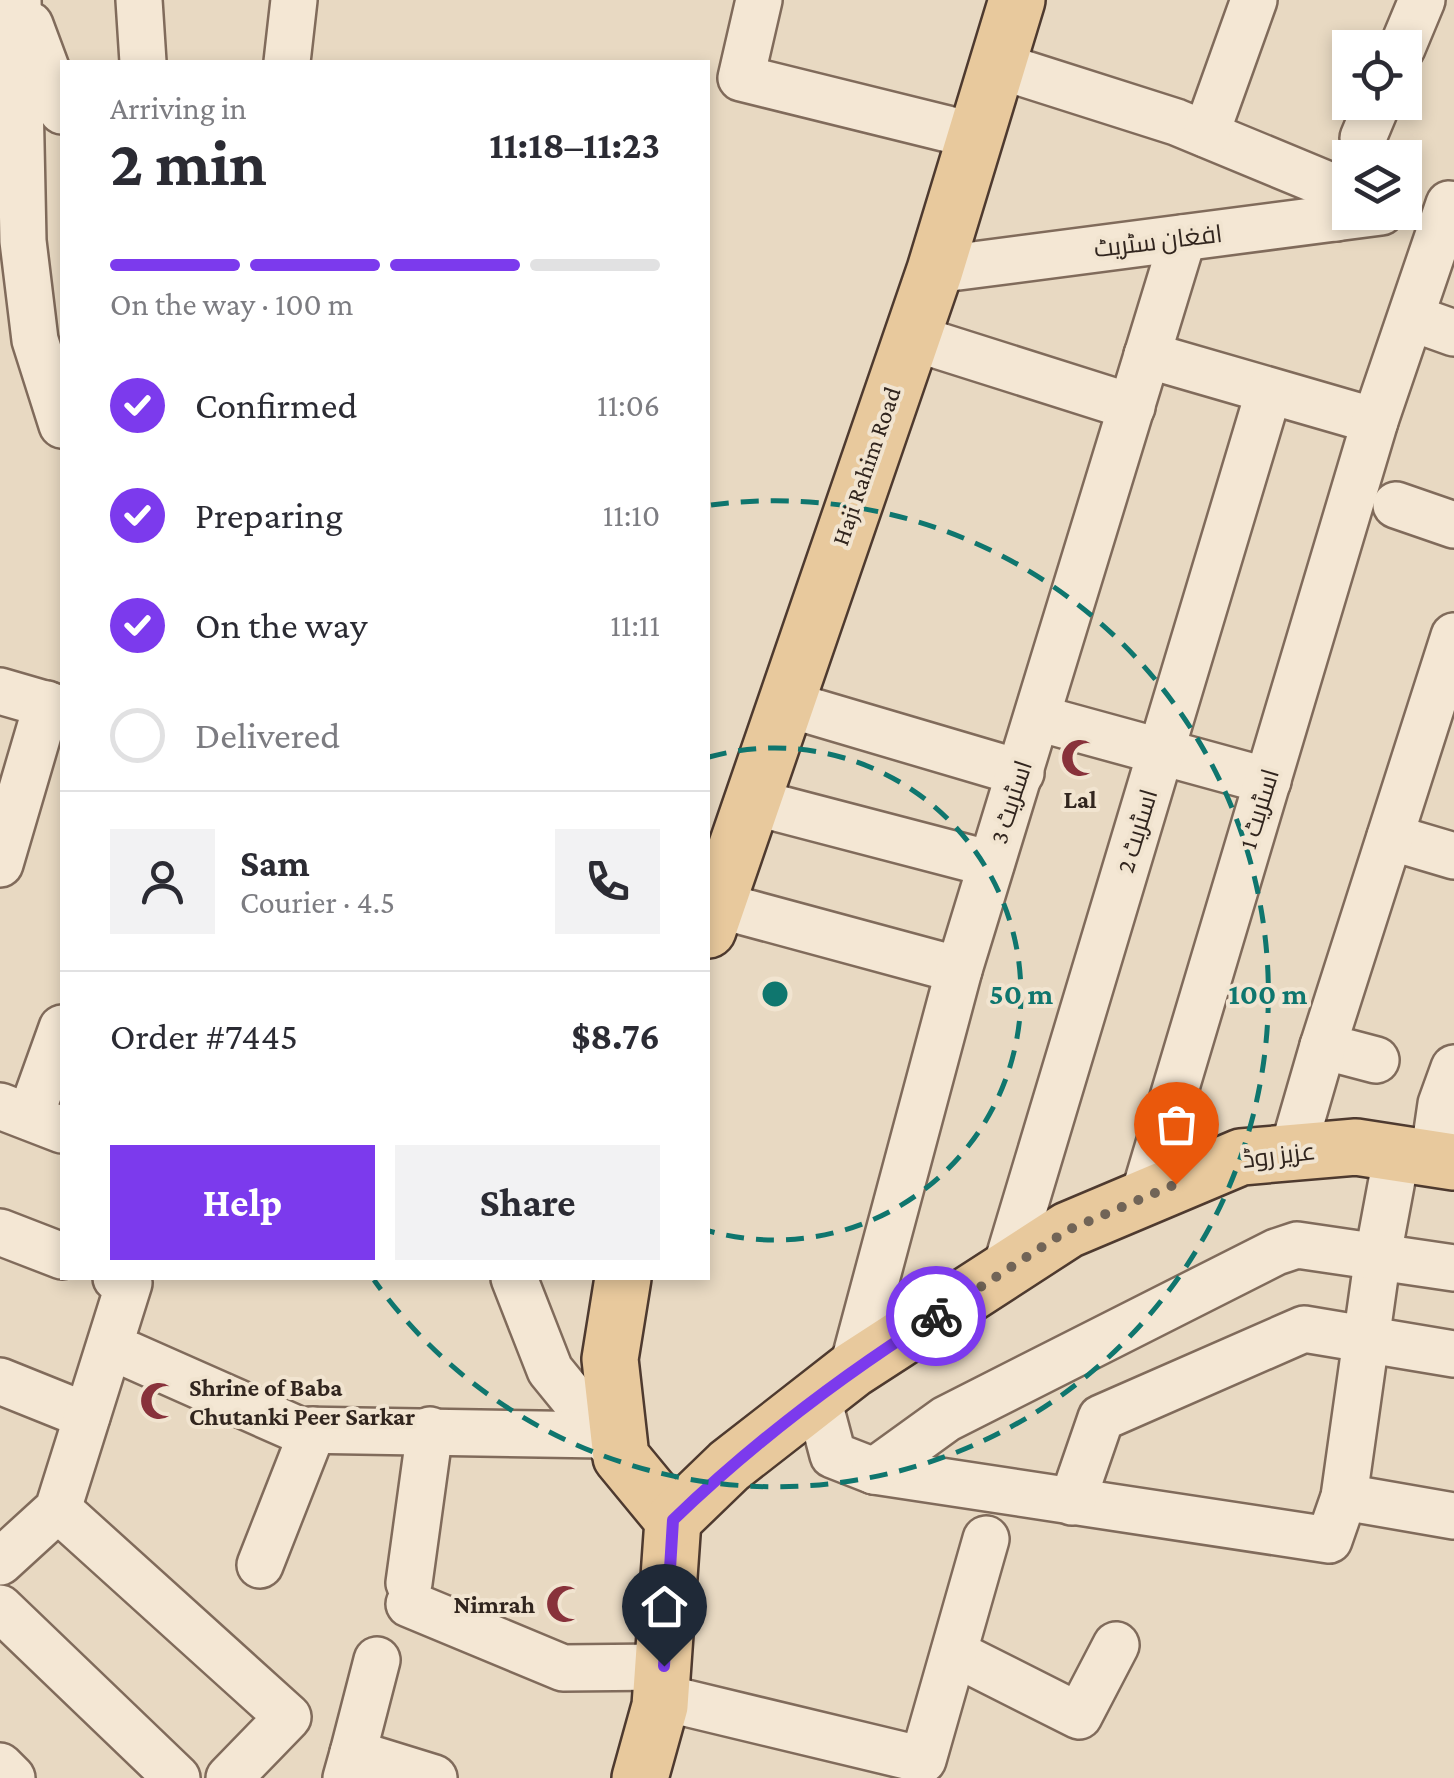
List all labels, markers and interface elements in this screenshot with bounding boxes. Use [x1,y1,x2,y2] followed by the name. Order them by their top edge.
[1332,30,1422,230] map controls
[1332,30,1422,120] button: locate
[110,90,247,126] text: Arriving in
[489,124,660,166] text: 11:18–11:23
[110,127,267,199] text: 2 min
[1332,140,1422,230] button: layers
[1092,220,1224,263] street label: افغان سٹریٹ
[110,286,353,322] text: On the way · 100 m
[110,378,165,433] icon: check
[826,383,907,549] street label: Haji Rahim Road
[195,384,358,426] text: Confirmed
[597,387,660,423] text: 11:06
[110,488,165,543] icon: check
[195,494,343,536] text: Preparing
[603,497,660,533] text: 11:10
[110,598,165,653] icon: check
[195,604,367,646] text: On the way
[610,607,660,643] text: 11:11
[195,714,340,756] text: Delivered
[1059,737,1101,779] mosque icon: Lal
[985,757,1038,847] street label: اسٹریٹ 3
[1234,766,1285,853] street label: اسٹریٹ 1
[1064,786,1096,813] place label: Lal
[1112,786,1163,876] street label: اسٹریٹ 2
[110,829,215,934] button: person
[555,829,660,934] button: phone
[240,842,310,884] text: Sam
[240,884,395,920] text: Courier · 4.5
[757,976,793,1012] centre of rings
[989,977,1054,1010] text: 50 m
[1229,977,1308,1010] text: 100 m
[110,1015,298,1057] text: Order #7445
[571,1015,660,1057] text: $8.76
[1134,1082,1219,1185] pin
[1149,1097,1204,1152] icon: bag
[1241,1137,1317,1174] street label: عزیز روڈ
[110,1145,375,1260] button: Help
[395,1145,660,1260] button: Share
[886,1266,986,1366] courier
[909,1289,964,1344] icon: bike
[189,1374,415,1430] place label: Shrine of Baba Chutanki Peer Sarkar
[138,1380,180,1422] mosque icon: Shrine of Baba Chutanki Peer Sarkar
[622,1564,707,1667] pin
[637,1579,692,1634] icon: home
[544,1583,586,1625] mosque icon: Nimrah
[453,1591,536,1618] place label: Nimrah

